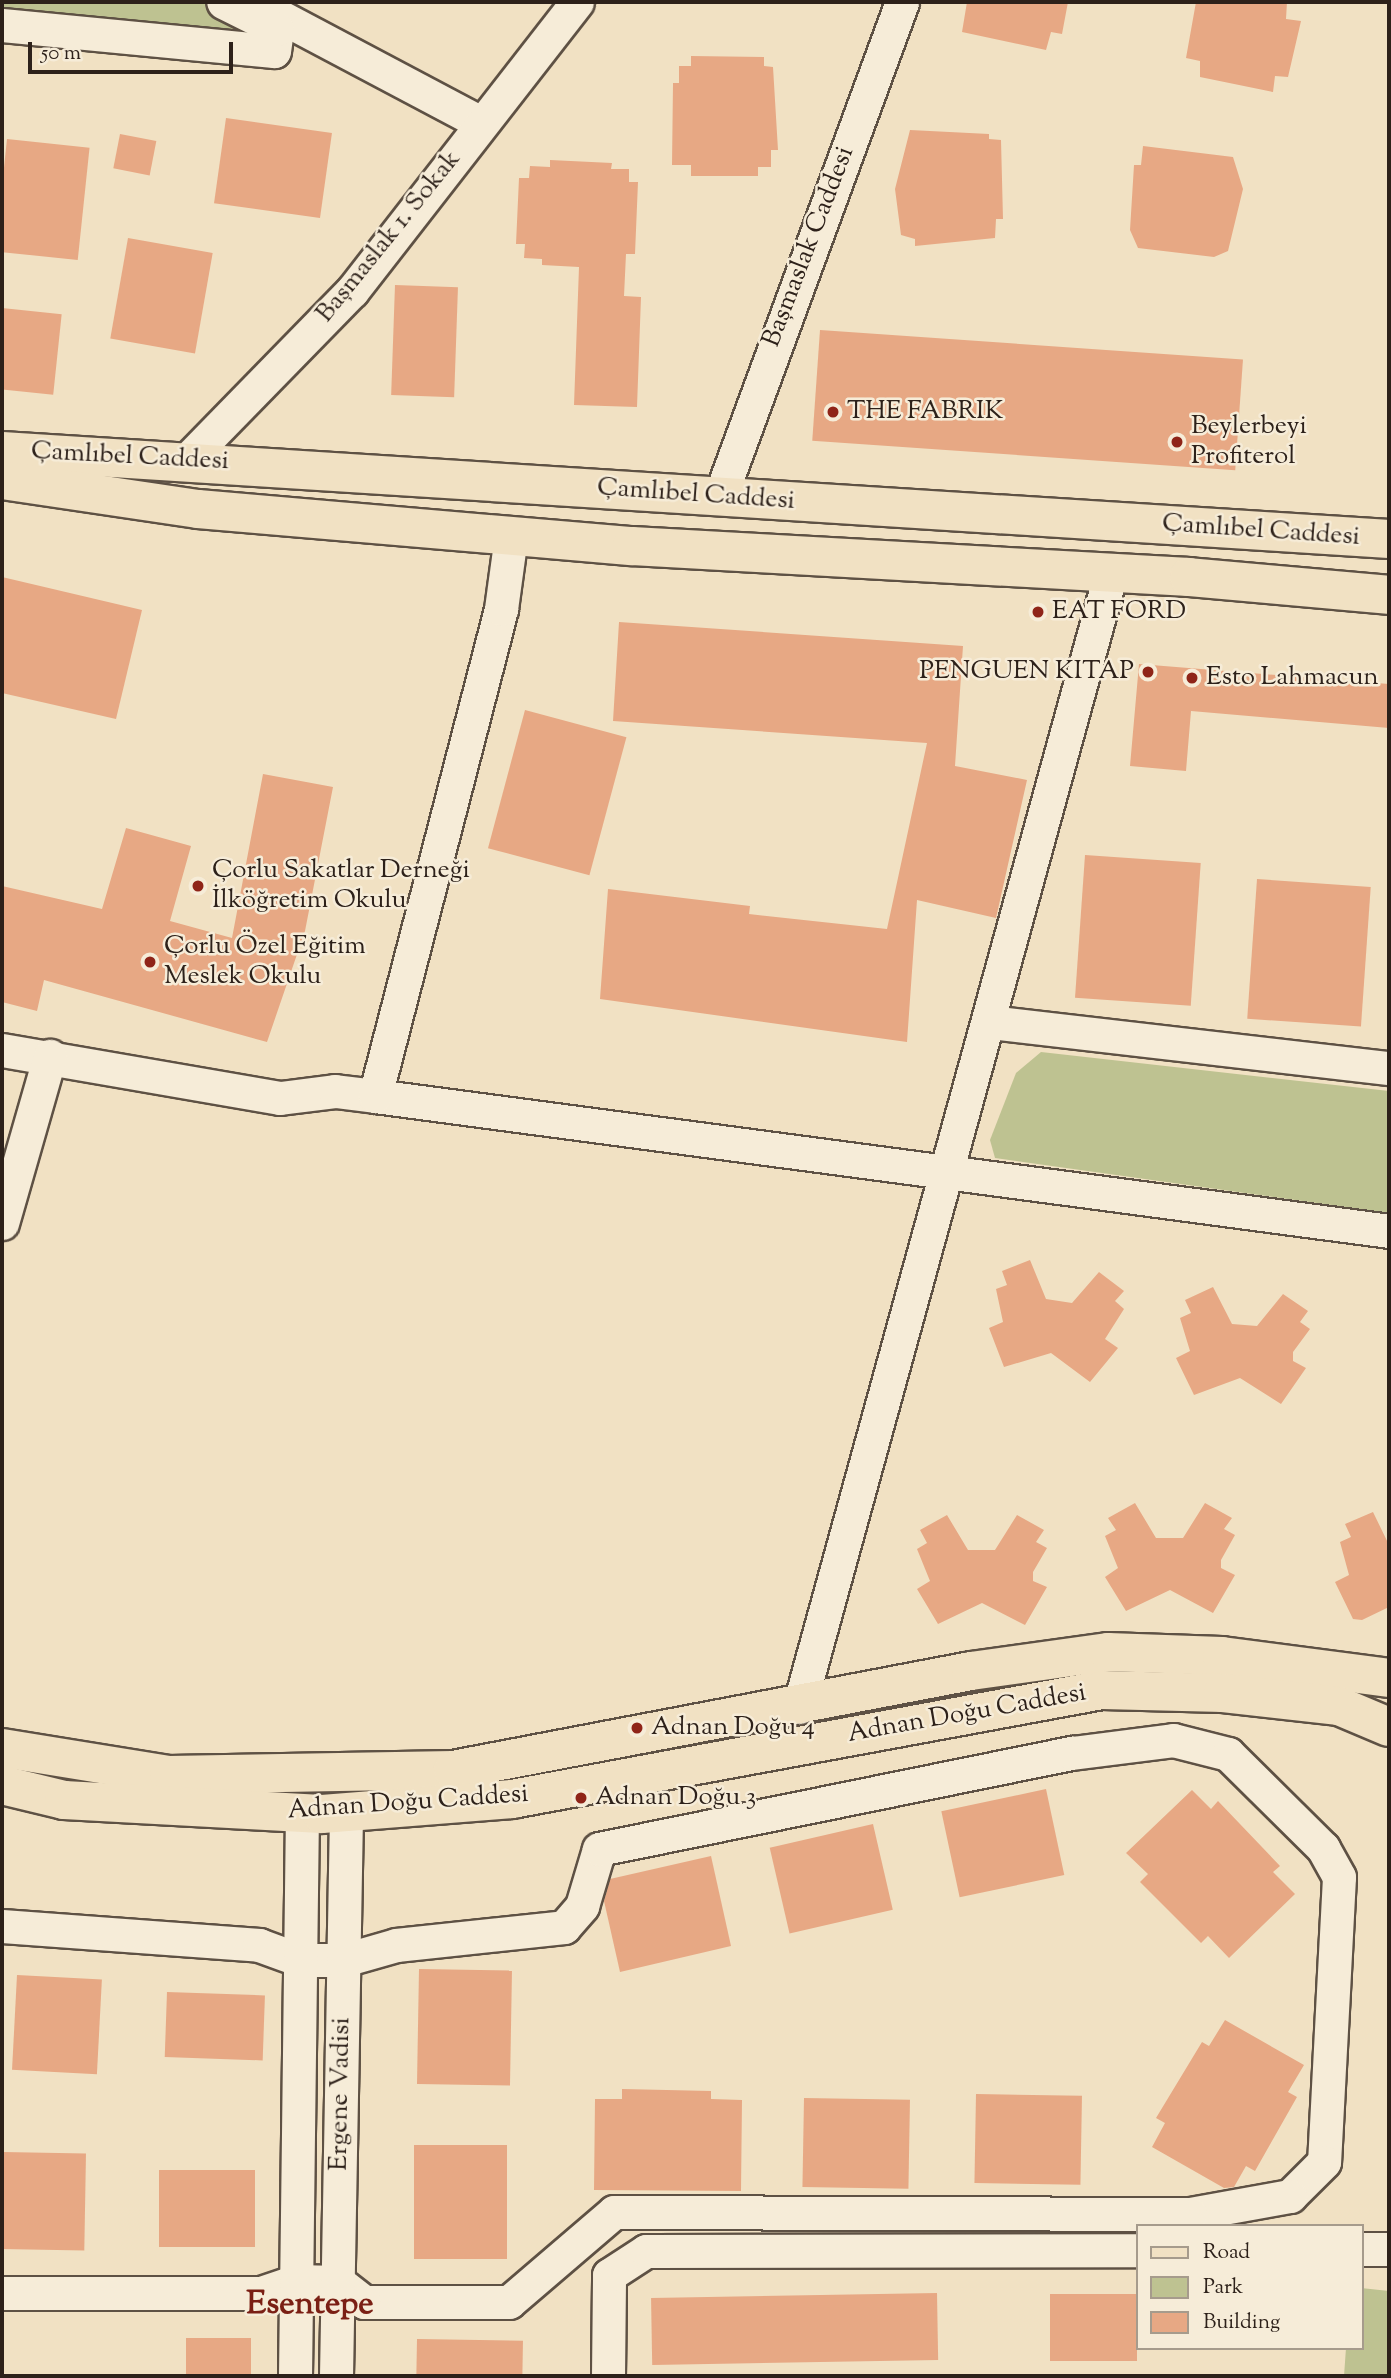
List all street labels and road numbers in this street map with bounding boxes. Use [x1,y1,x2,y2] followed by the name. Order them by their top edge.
[756,142,862,352] street label: Başmaslak Caddesi
[310,145,468,329] street label: Başmaslak 1. Sokak
[30,436,230,478] street label: Çamlıbel Caddesi
[596,473,796,517] street label: Çamlıbel Caddesi
[1161,509,1361,553] street label: Çamlıbel Caddesi
[845,1678,1089,1750] street label: Adnan Doğu Caddesi
[286,1779,530,1827] street label: Adnan Doğu Caddesi
[324,2017,358,2171] street label: Ergene Vadisi

